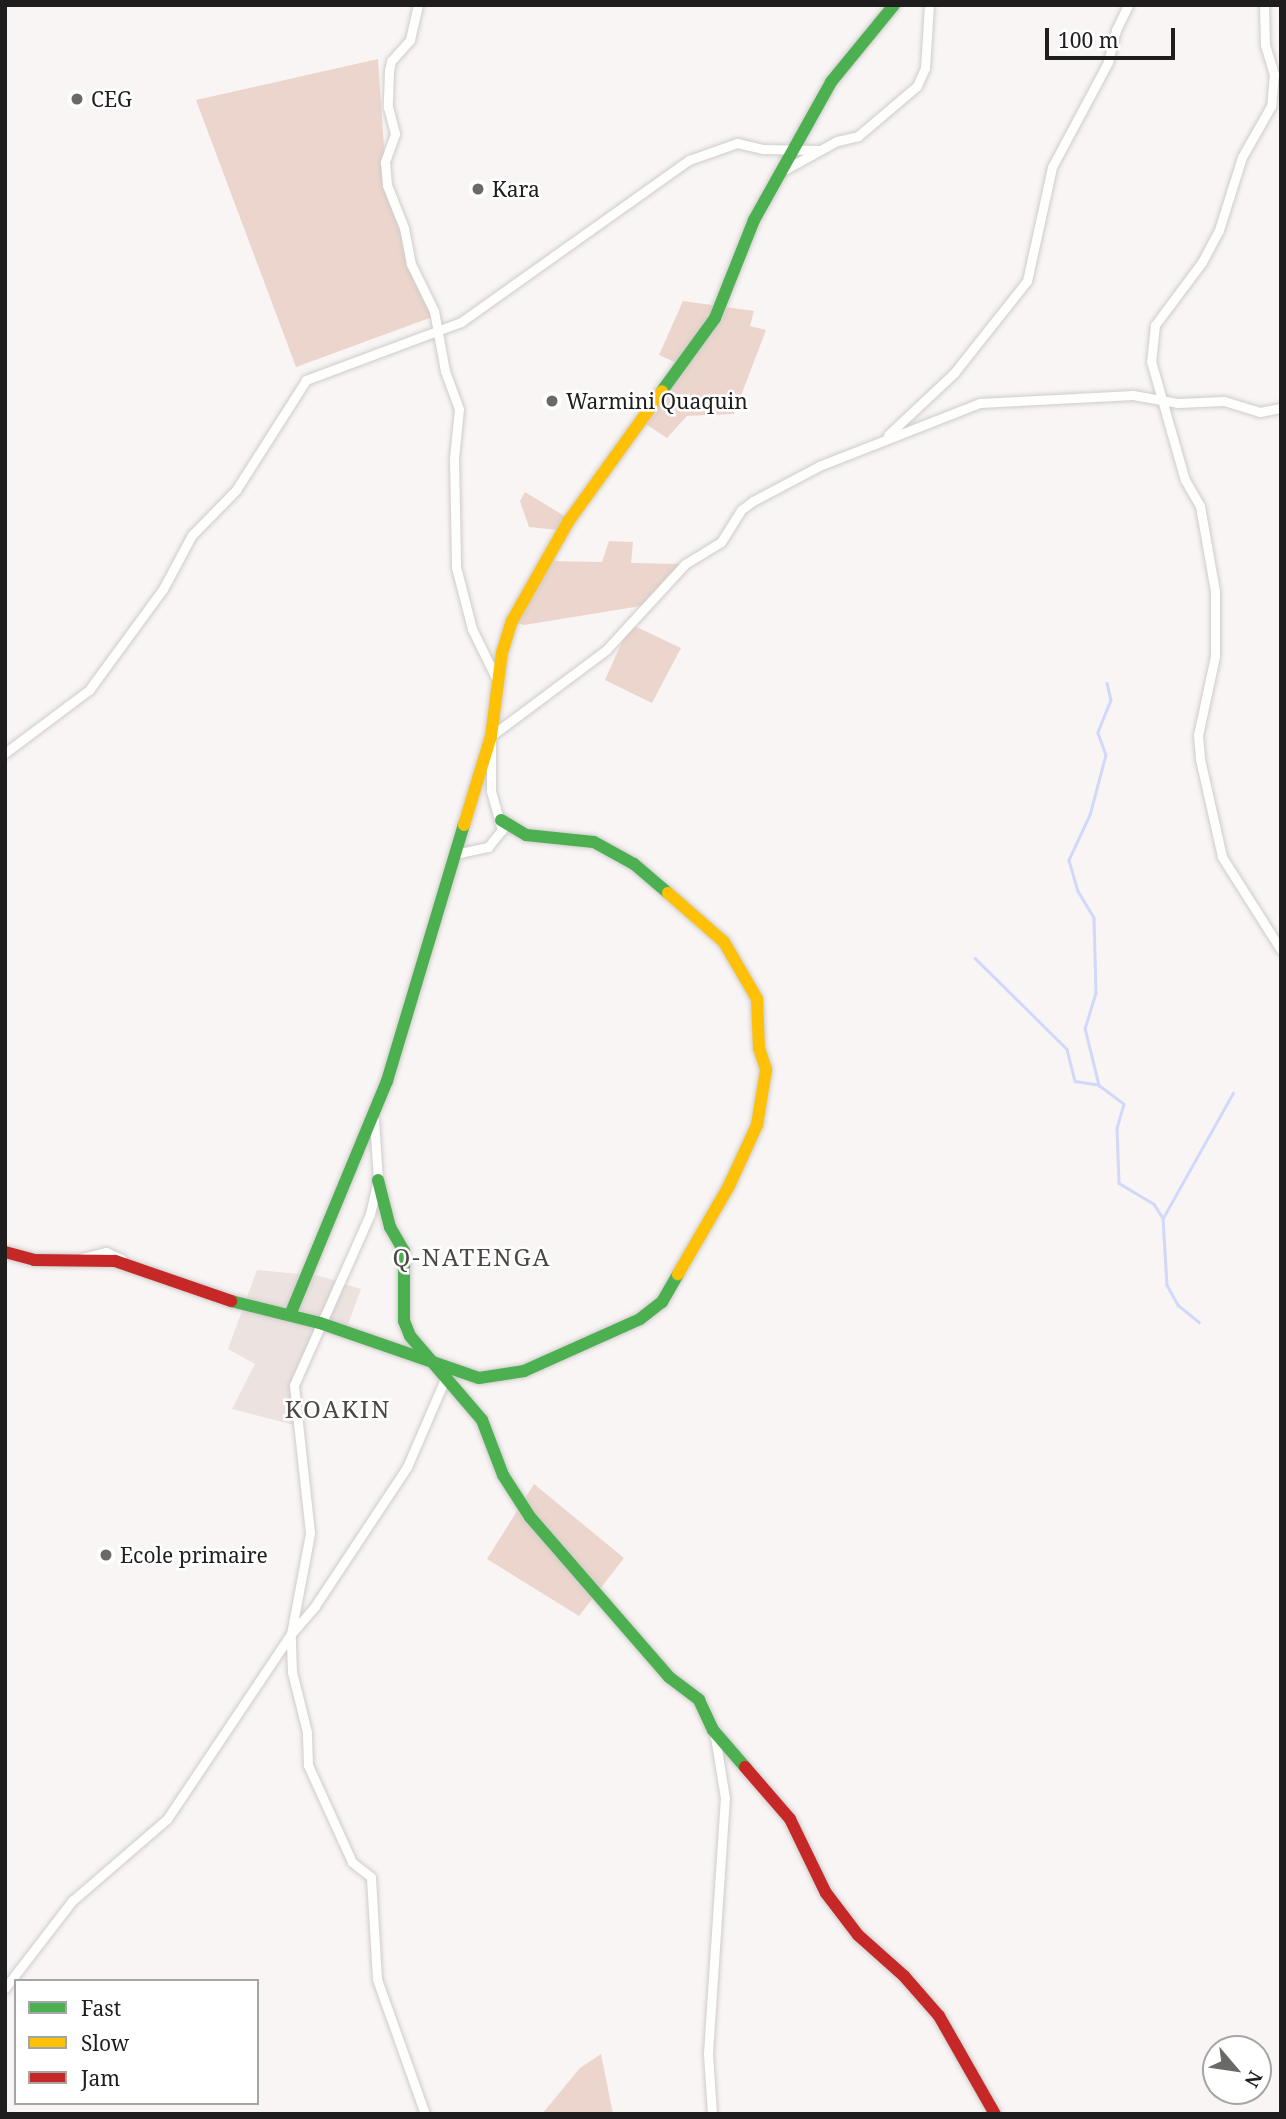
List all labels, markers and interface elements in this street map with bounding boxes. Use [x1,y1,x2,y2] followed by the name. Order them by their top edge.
[1048,14,1178,58] scale bar
[1058,26,1119,54] text: 100 m
[91,86,132,112] place label: CEG
[69,91,85,107] marker: CEG
[492,176,540,202] place label: Kara
[470,181,486,197] marker: Kara
[566,388,748,414] place label: Warmini Quaquin
[544,393,560,409] marker: Warmini Quaquin
[394,1243,550,1271] district label: Q-NATENGA
[286,1395,390,1423] district label: KOAKIN
[120,1542,268,1568] place label: Ecole primaire
[98,1547,114,1563] marker: Ecole primaire
[14,1979,259,2105] legend
[81,1994,121,2022] text: Fast
[81,2029,129,2057] text: Slow
[1202,2035,1272,2105] north arrow
[81,2064,120,2092] text: Jam
[1239,2066,1269,2092] text: N

